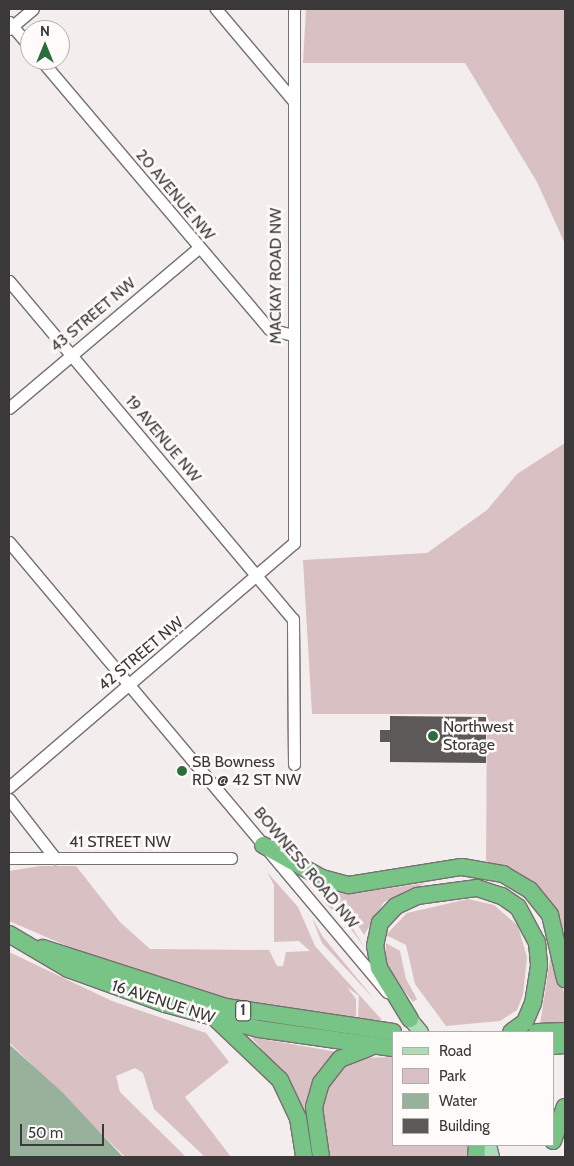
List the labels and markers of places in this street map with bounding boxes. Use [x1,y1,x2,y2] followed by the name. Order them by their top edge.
[443,717,514,755] place label: Northwest Storage
[427,730,439,742] marker: Northwest Storage
[192,752,301,790] place label: SB Bowness RD @ 42 ST NW
[176,765,188,777] marker: SB Bowness RD @ 42 ST NW

